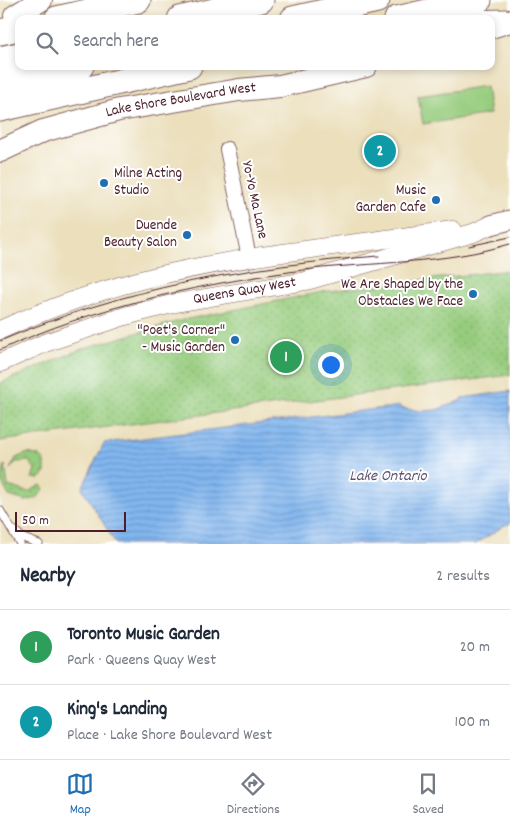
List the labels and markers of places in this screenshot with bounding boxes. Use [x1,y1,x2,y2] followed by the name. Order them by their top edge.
[364,132,396,170] pin: 2
[114,163,182,202] place label: Milne Acting Studio
[98,177,110,189] marker: Milne Acting Studio
[355,180,426,219] place label: Music Garden Cafe
[430,194,442,206] marker: Music Garden Cafe
[104,215,177,254] place label: Duende Beauty Salon
[181,229,193,241] marker: Duende Beauty Salon
[341,274,463,313] place label: We Are Shaped by the Obstacles We Face
[467,288,479,300] marker: We Are Shaped by the Obstacles We Face
[137,320,225,359] place label: "Poet's Corner" - Music Garden
[229,334,241,346] marker: "Poet's Corner" - Music Garden
[270,338,302,376] pin: 1

